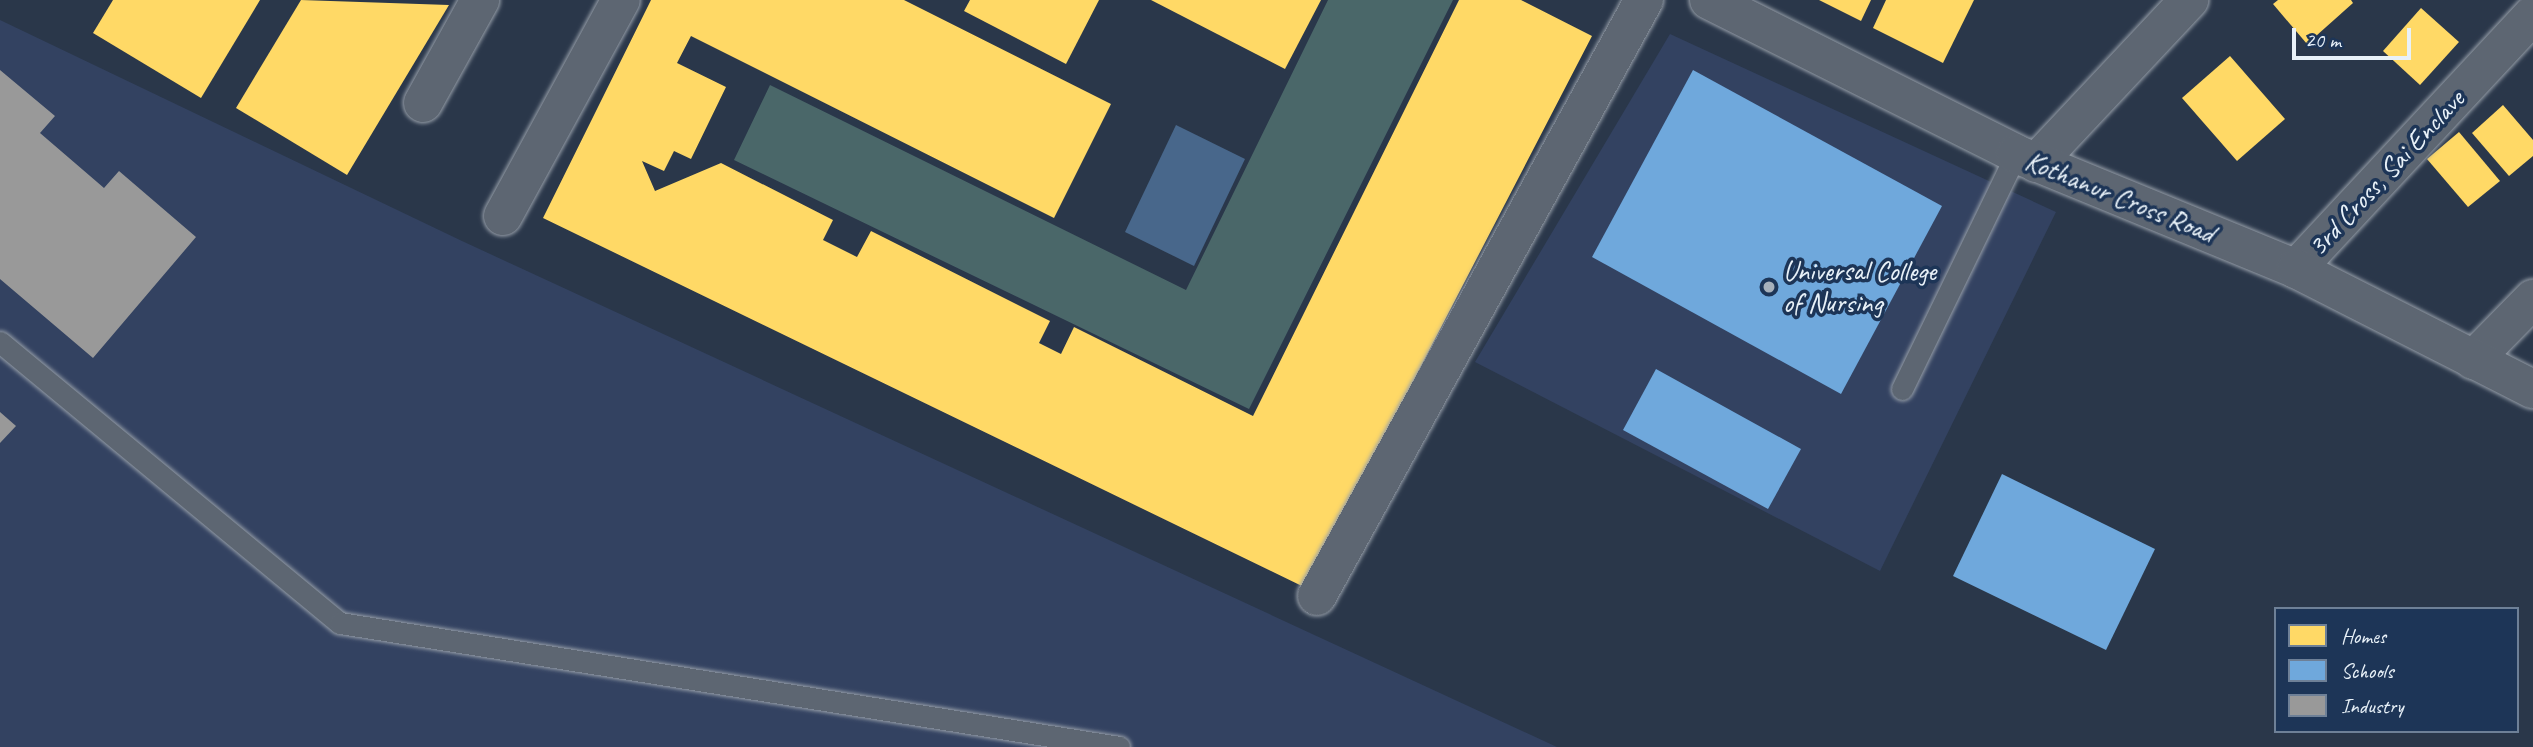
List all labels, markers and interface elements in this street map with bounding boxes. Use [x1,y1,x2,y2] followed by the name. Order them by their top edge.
[2295,14,2414,58] scale bar
[2305,27,2341,53] text: 20 m
[2301,83,2471,263] street label: 3rd Cross, Sai Enclave
[2020,144,2220,250] street label: Kothanur Cross Road
[1783,254,1936,320] place label: Universal College of Nursing
[1761,279,1777,295] marker: Universal College of Nursing
[2274,607,2519,733] legend
[2341,623,2386,649] text: Homes
[2341,658,2393,684] text: Schools
[2341,693,2404,719] text: Industry

